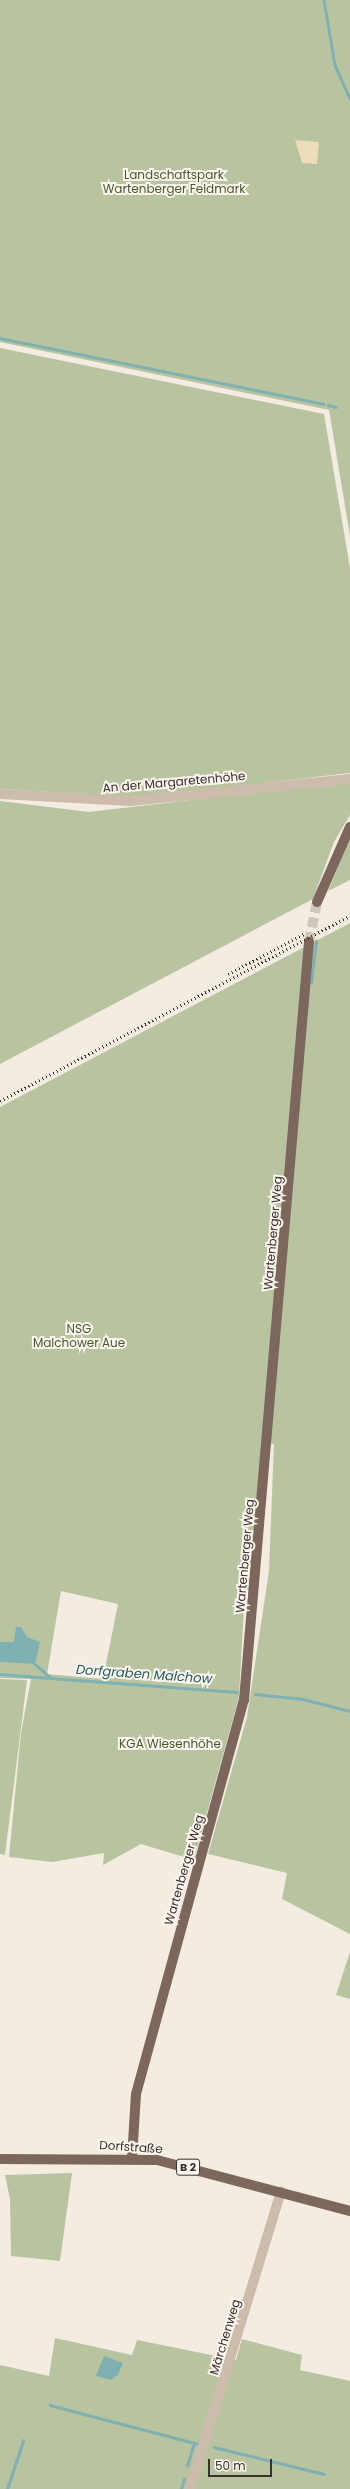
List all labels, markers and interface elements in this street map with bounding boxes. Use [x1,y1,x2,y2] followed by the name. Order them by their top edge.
[103,168,245,196] park label: Landschaftspark Wartenberger Feldmark
[102,769,246,795] street label: An der Margaretenhöhe
[261,1175,285,1291] street label: Wartenberger Weg
[33,1322,125,1350] park label: NSG Malchower Aue
[233,1498,257,1614] street label: Wartenberger Weg
[75,1662,213,1688] water label: Dorfgraben Malchow
[119,1737,221,1751] park label: KGA Wiesenhöhe
[161,1813,207,1927] street label: Wartenberger Weg
[99,2138,163,2156] street label: Dorfstraße
[176,2158,200,2176] road number: B 2
[207,2297,243,2377] street label: Märchenweg
[210,2451,274,2477] scale bar
[215,2457,246,2474] text: 50 m

